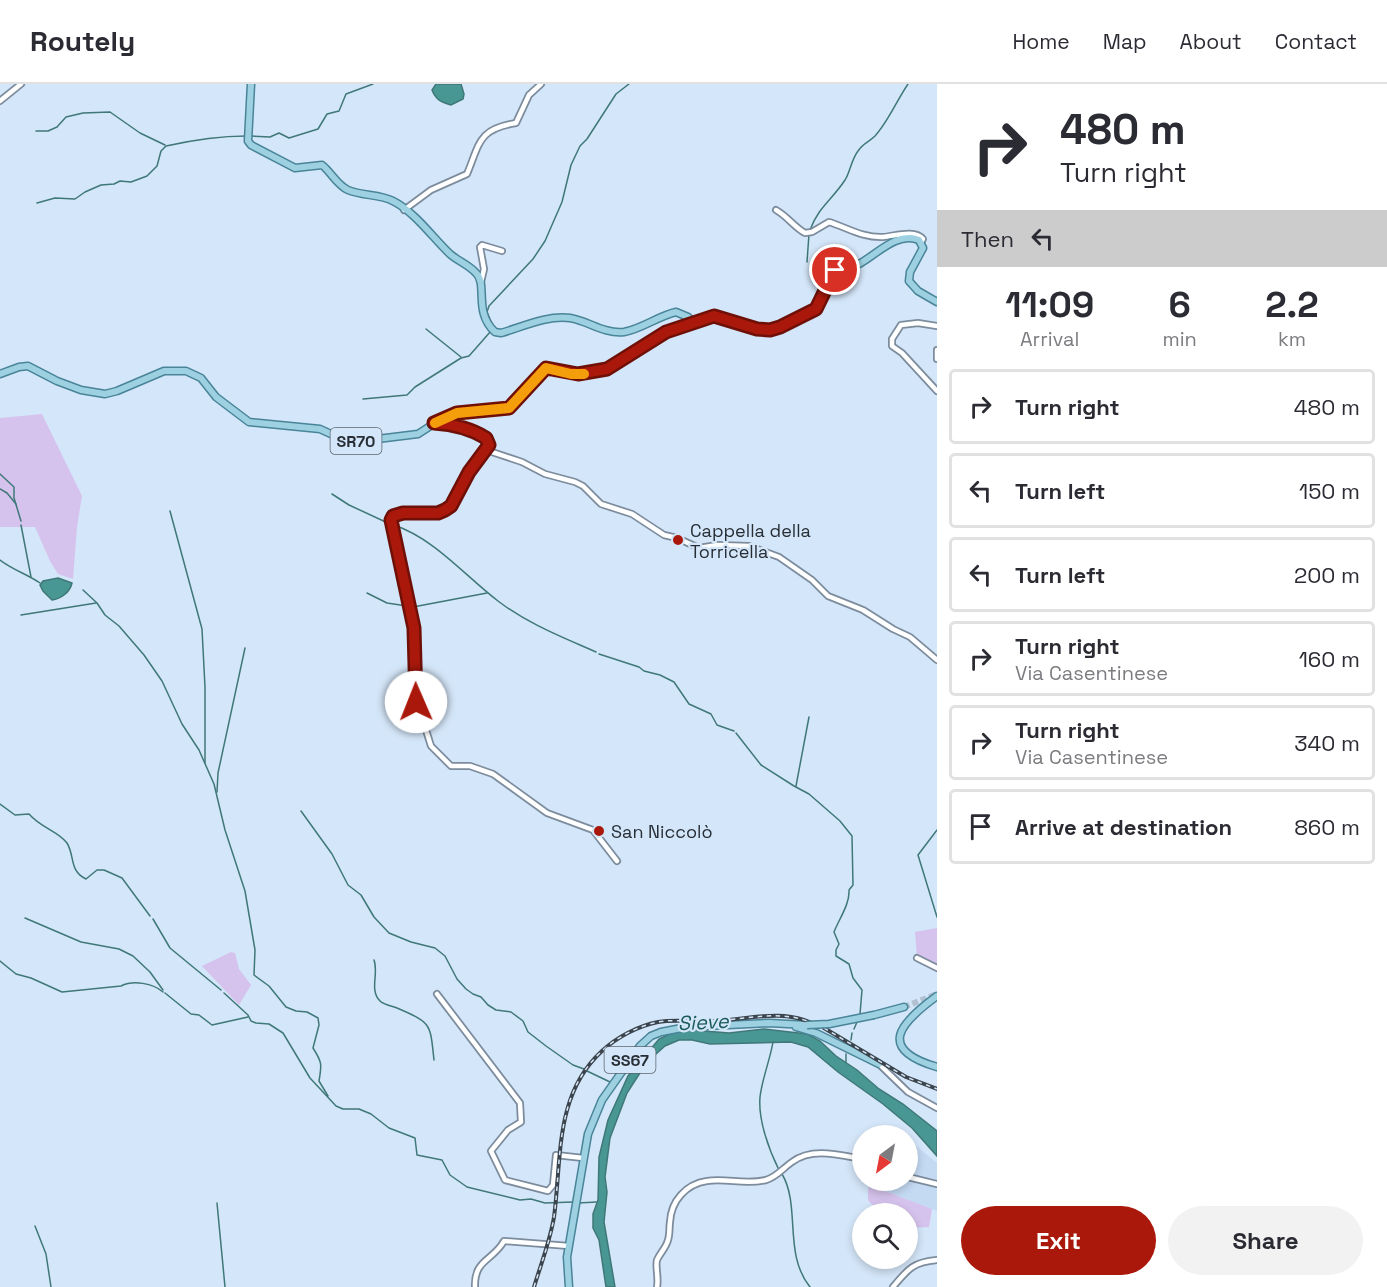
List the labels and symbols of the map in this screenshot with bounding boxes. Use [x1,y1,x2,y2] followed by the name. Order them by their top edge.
[809,244,860,295] pin
[330,428,382,454] road number: SR70
[690,519,811,563] place label: Cappella della Torricella
[671,533,685,547] marker: Cappella della Torricella
[384,670,448,734] position arrow
[611,820,713,843] place label: San Niccolò
[592,824,606,838] marker: San Niccolò
[677,1008,730,1036] water label: Sieve
[604,1047,656,1073] road number: SS67
[852,1125,918,1191] north arrow

